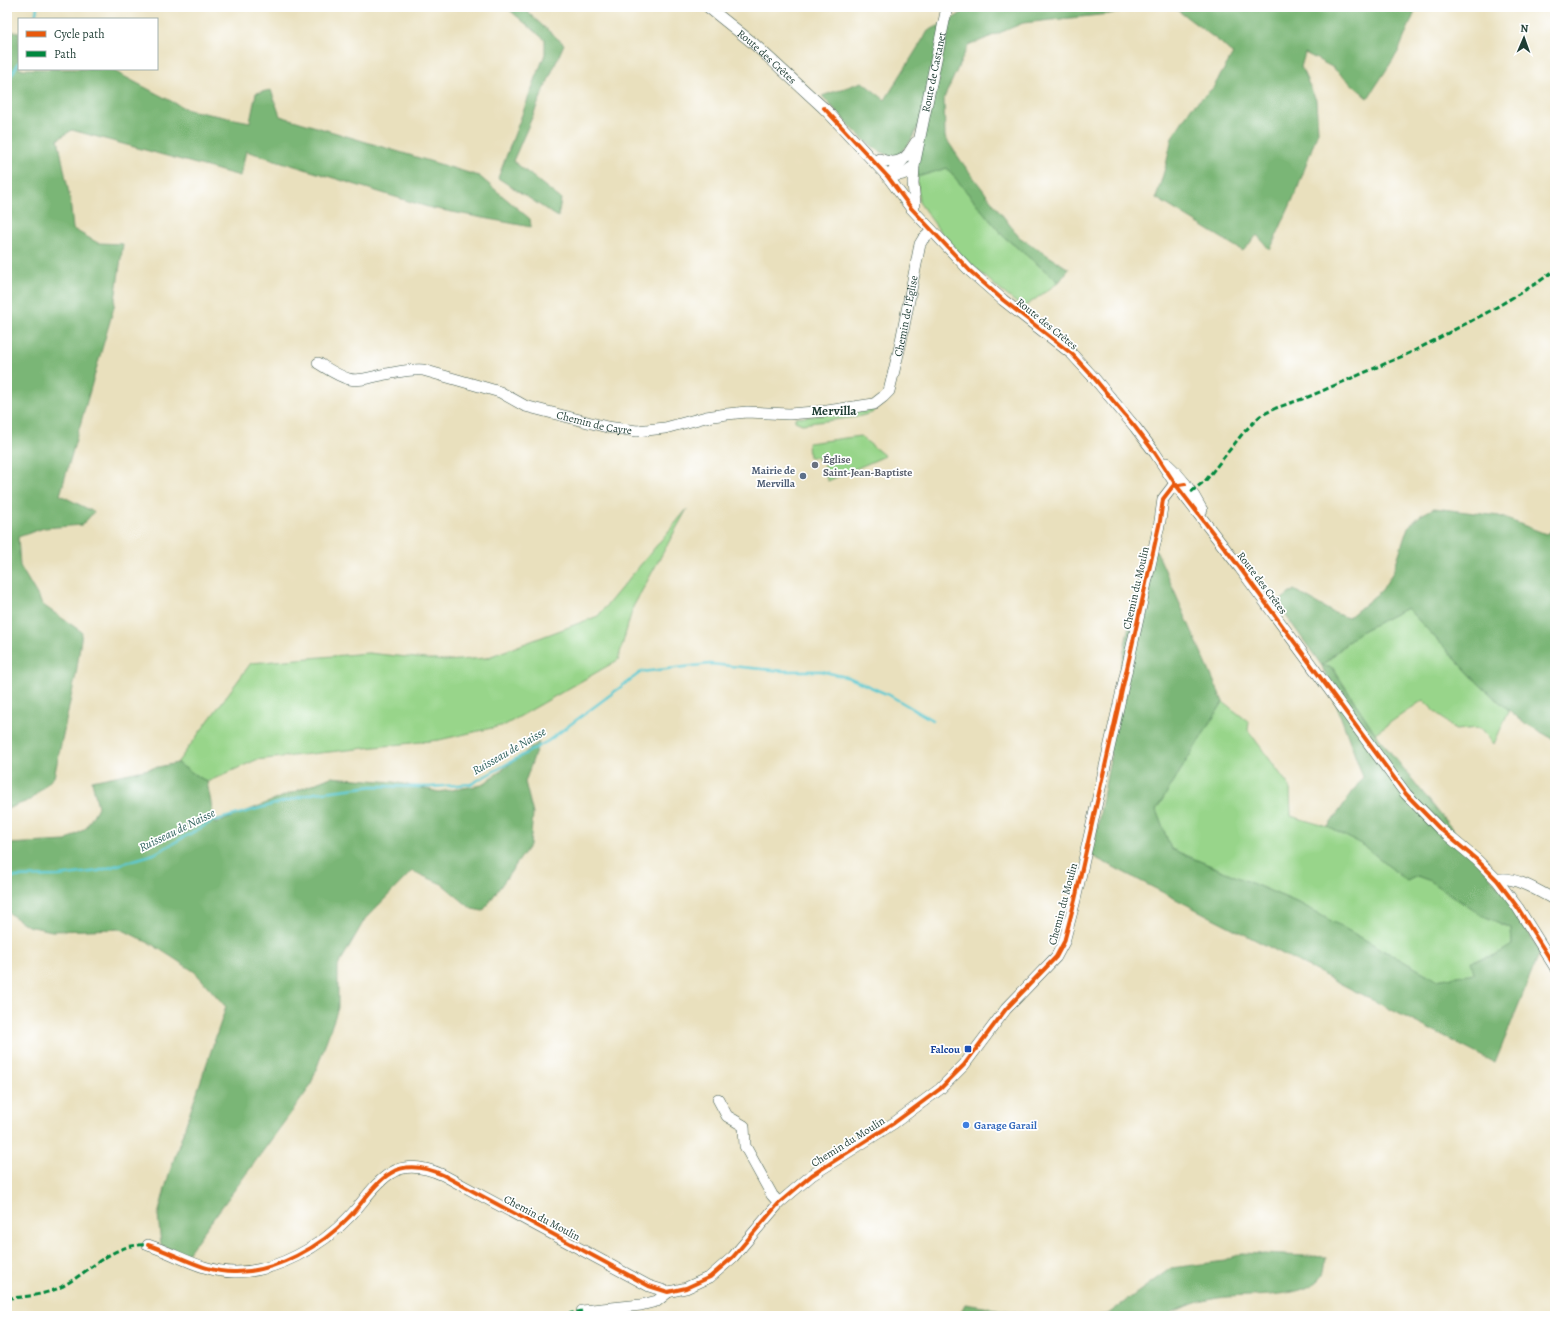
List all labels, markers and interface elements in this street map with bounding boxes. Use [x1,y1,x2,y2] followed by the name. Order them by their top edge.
[18,18,158,70] legend
[1504,18,1544,58] north arrow
[1520,21,1529,36] text: N
[54,26,105,42] text: Cycle path
[734,26,800,87] street label: Route des Crêtes
[918,30,949,114] street label: Route de Castanet
[54,46,77,62] text: Path
[890,274,921,358] street label: Chemin de l'Église
[1013,295,1081,353] street label: Route des Crêtes
[811,402,857,419] district label: Mervilla
[555,407,633,438] street label: Chemin de Cayre
[823,452,912,480] place label: Église Saint-Jean-Baptiste
[810,460,820,470] marker: Église Saint-Jean-Baptiste
[752,463,796,491] place label: Mairie de Mervilla
[798,471,808,481] marker: Mairie de Mervilla
[1119,545,1153,631] street label: Chemin du Moulin
[1234,549,1290,617] street label: Route des Crêtes
[469,723,549,779] water label: Ruisseau de Naisse
[136,804,218,855] water label: Ruisseau de Naisse
[1045,861,1081,947] street label: Chemin du Moulin
[930,1042,961,1057] place label: Falcou
[963,1044,973,1054] marker: Falcou
[808,1113,888,1171] street label: Chemin du Moulin
[974,1118,1037,1133] place label: Garage Garail
[961,1120,971,1130] marker: Garage Garail
[501,1192,583,1244] street label: Chemin du Moulin

